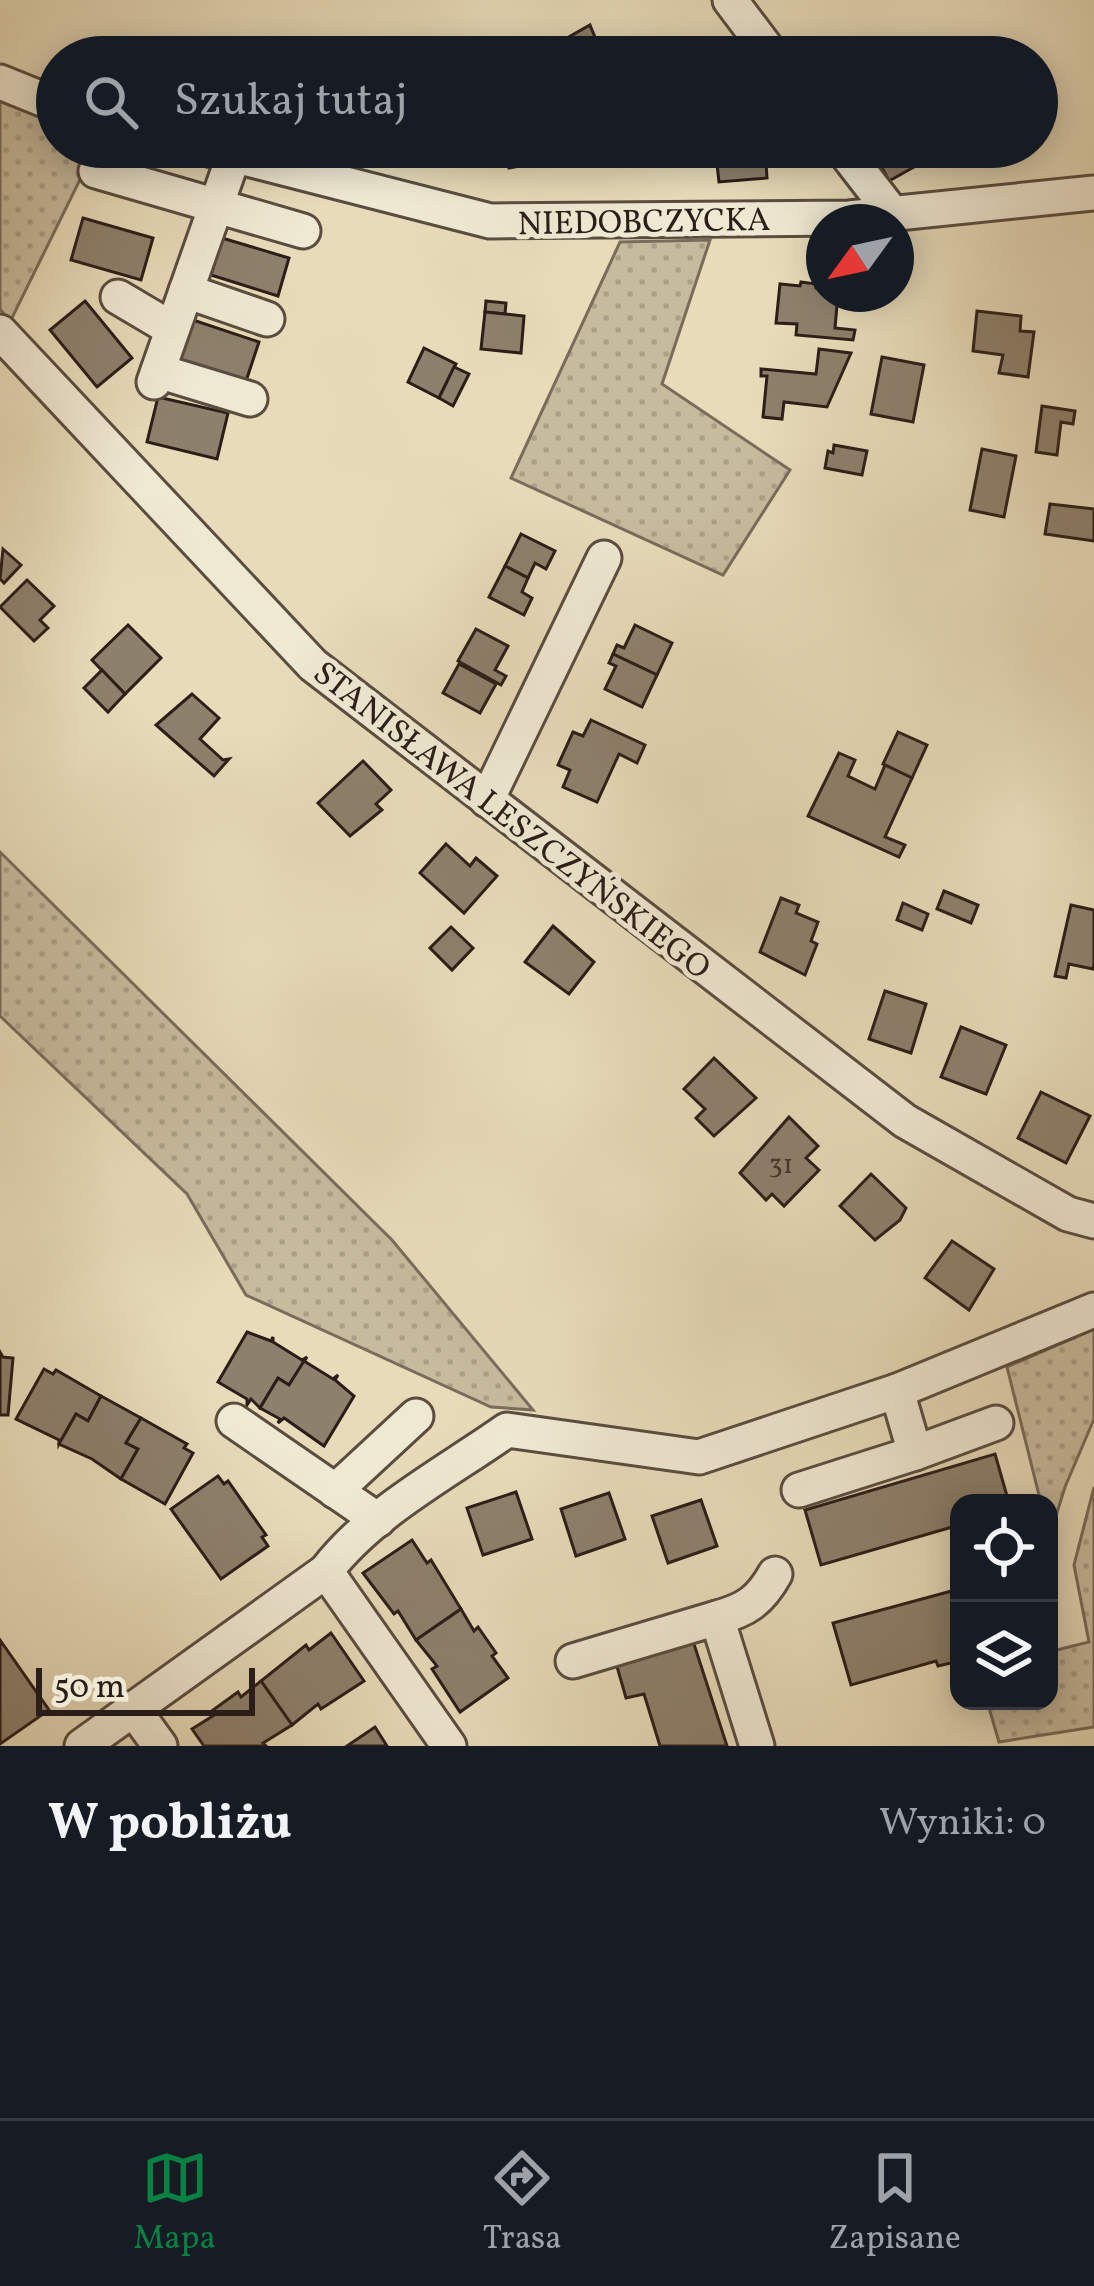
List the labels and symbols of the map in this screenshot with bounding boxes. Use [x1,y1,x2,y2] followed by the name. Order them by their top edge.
[517,199,771,249] street label: NIEDOBCZYCKA
[806,204,914,312] north arrow
[302,652,719,992] street label: STANISŁAWA LESZCZYŃSKIEGO
[769,1147,793,1185] house number: 31
[36,1662,255,1715] scale bar

